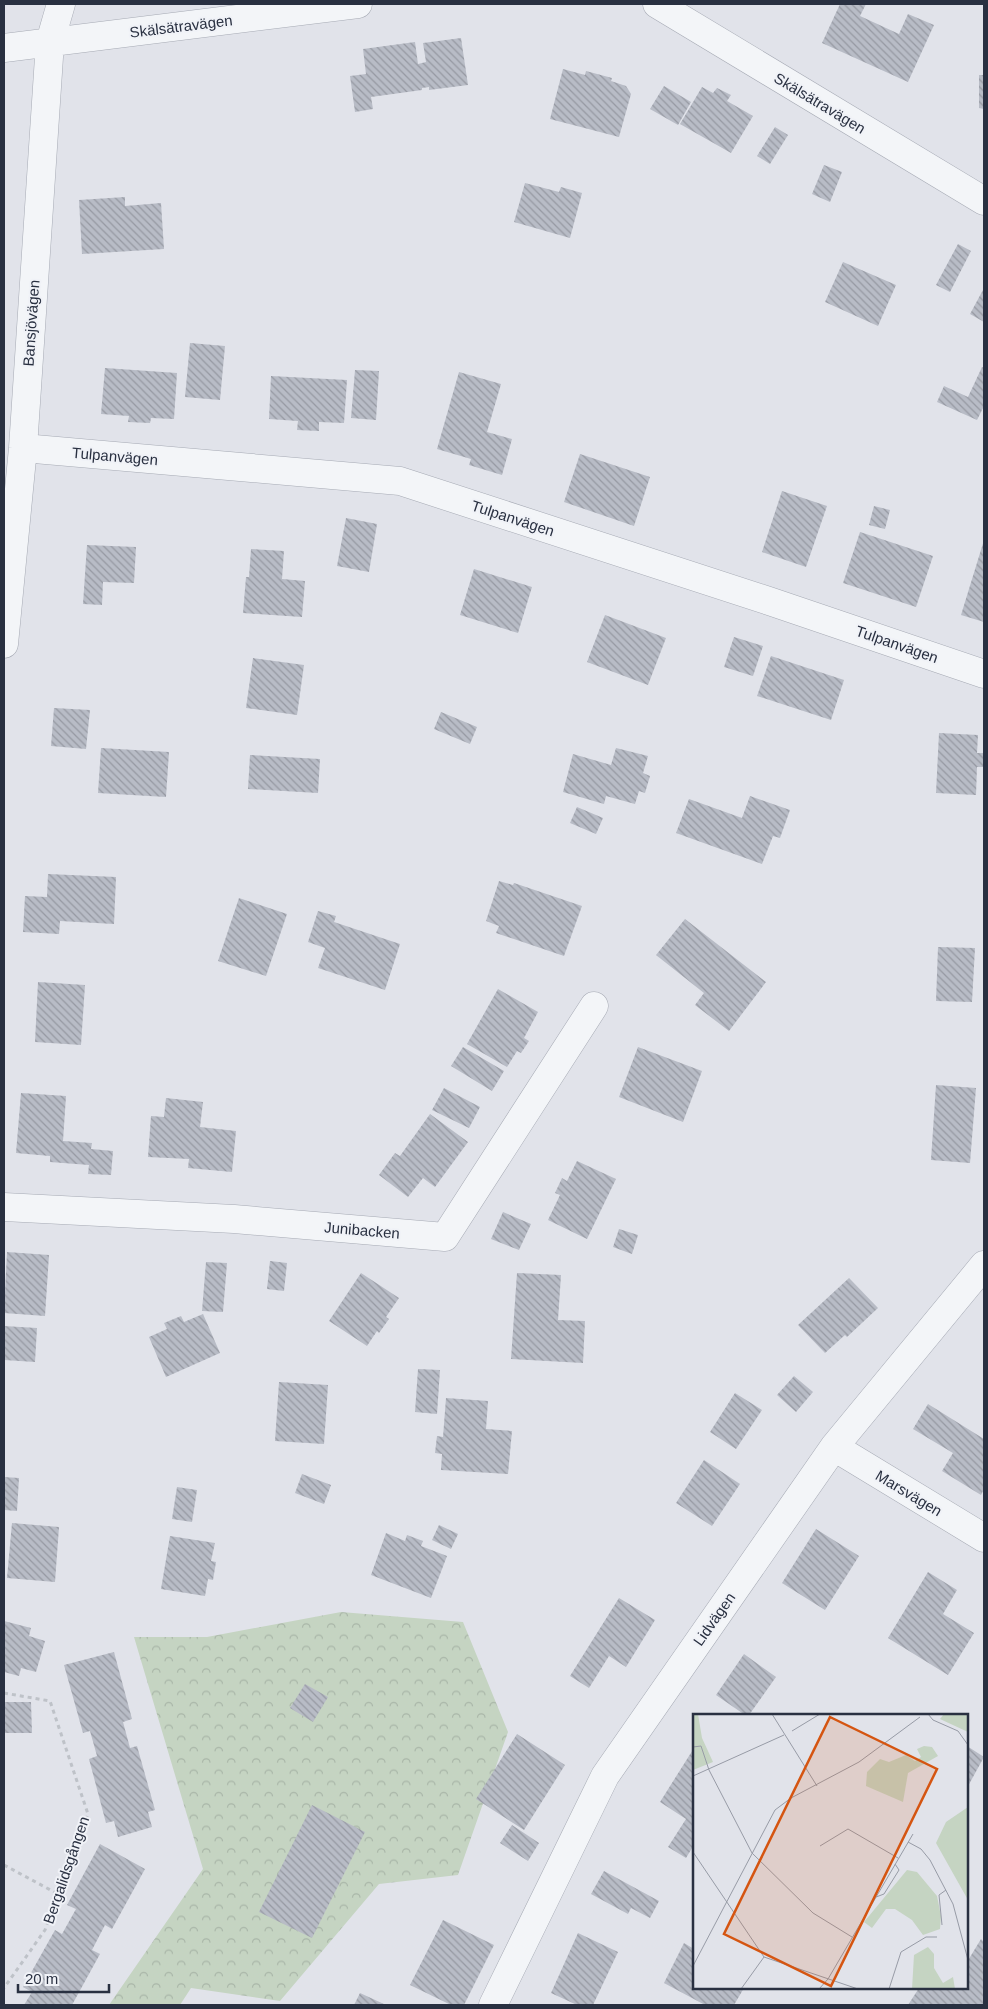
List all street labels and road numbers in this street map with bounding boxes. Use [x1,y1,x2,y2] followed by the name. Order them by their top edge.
[129,11,233,41] street label: Skälsätravägen
[771,69,869,137] street label: Skälsätravägen
[19,279,43,367] street label: Bansjövägen
[71,444,159,468] street label: Tulpanvägen
[469,497,557,539] street label: Tulpanvägen
[853,622,941,666] street label: Tulpanvägen
[323,1218,401,1242] street label: Junibacken
[873,1467,945,1519] street label: Marsvägen
[690,1589,738,1649] street label: Lidvägen
[40,1814,92,1926] street label: Bergalidsgången

